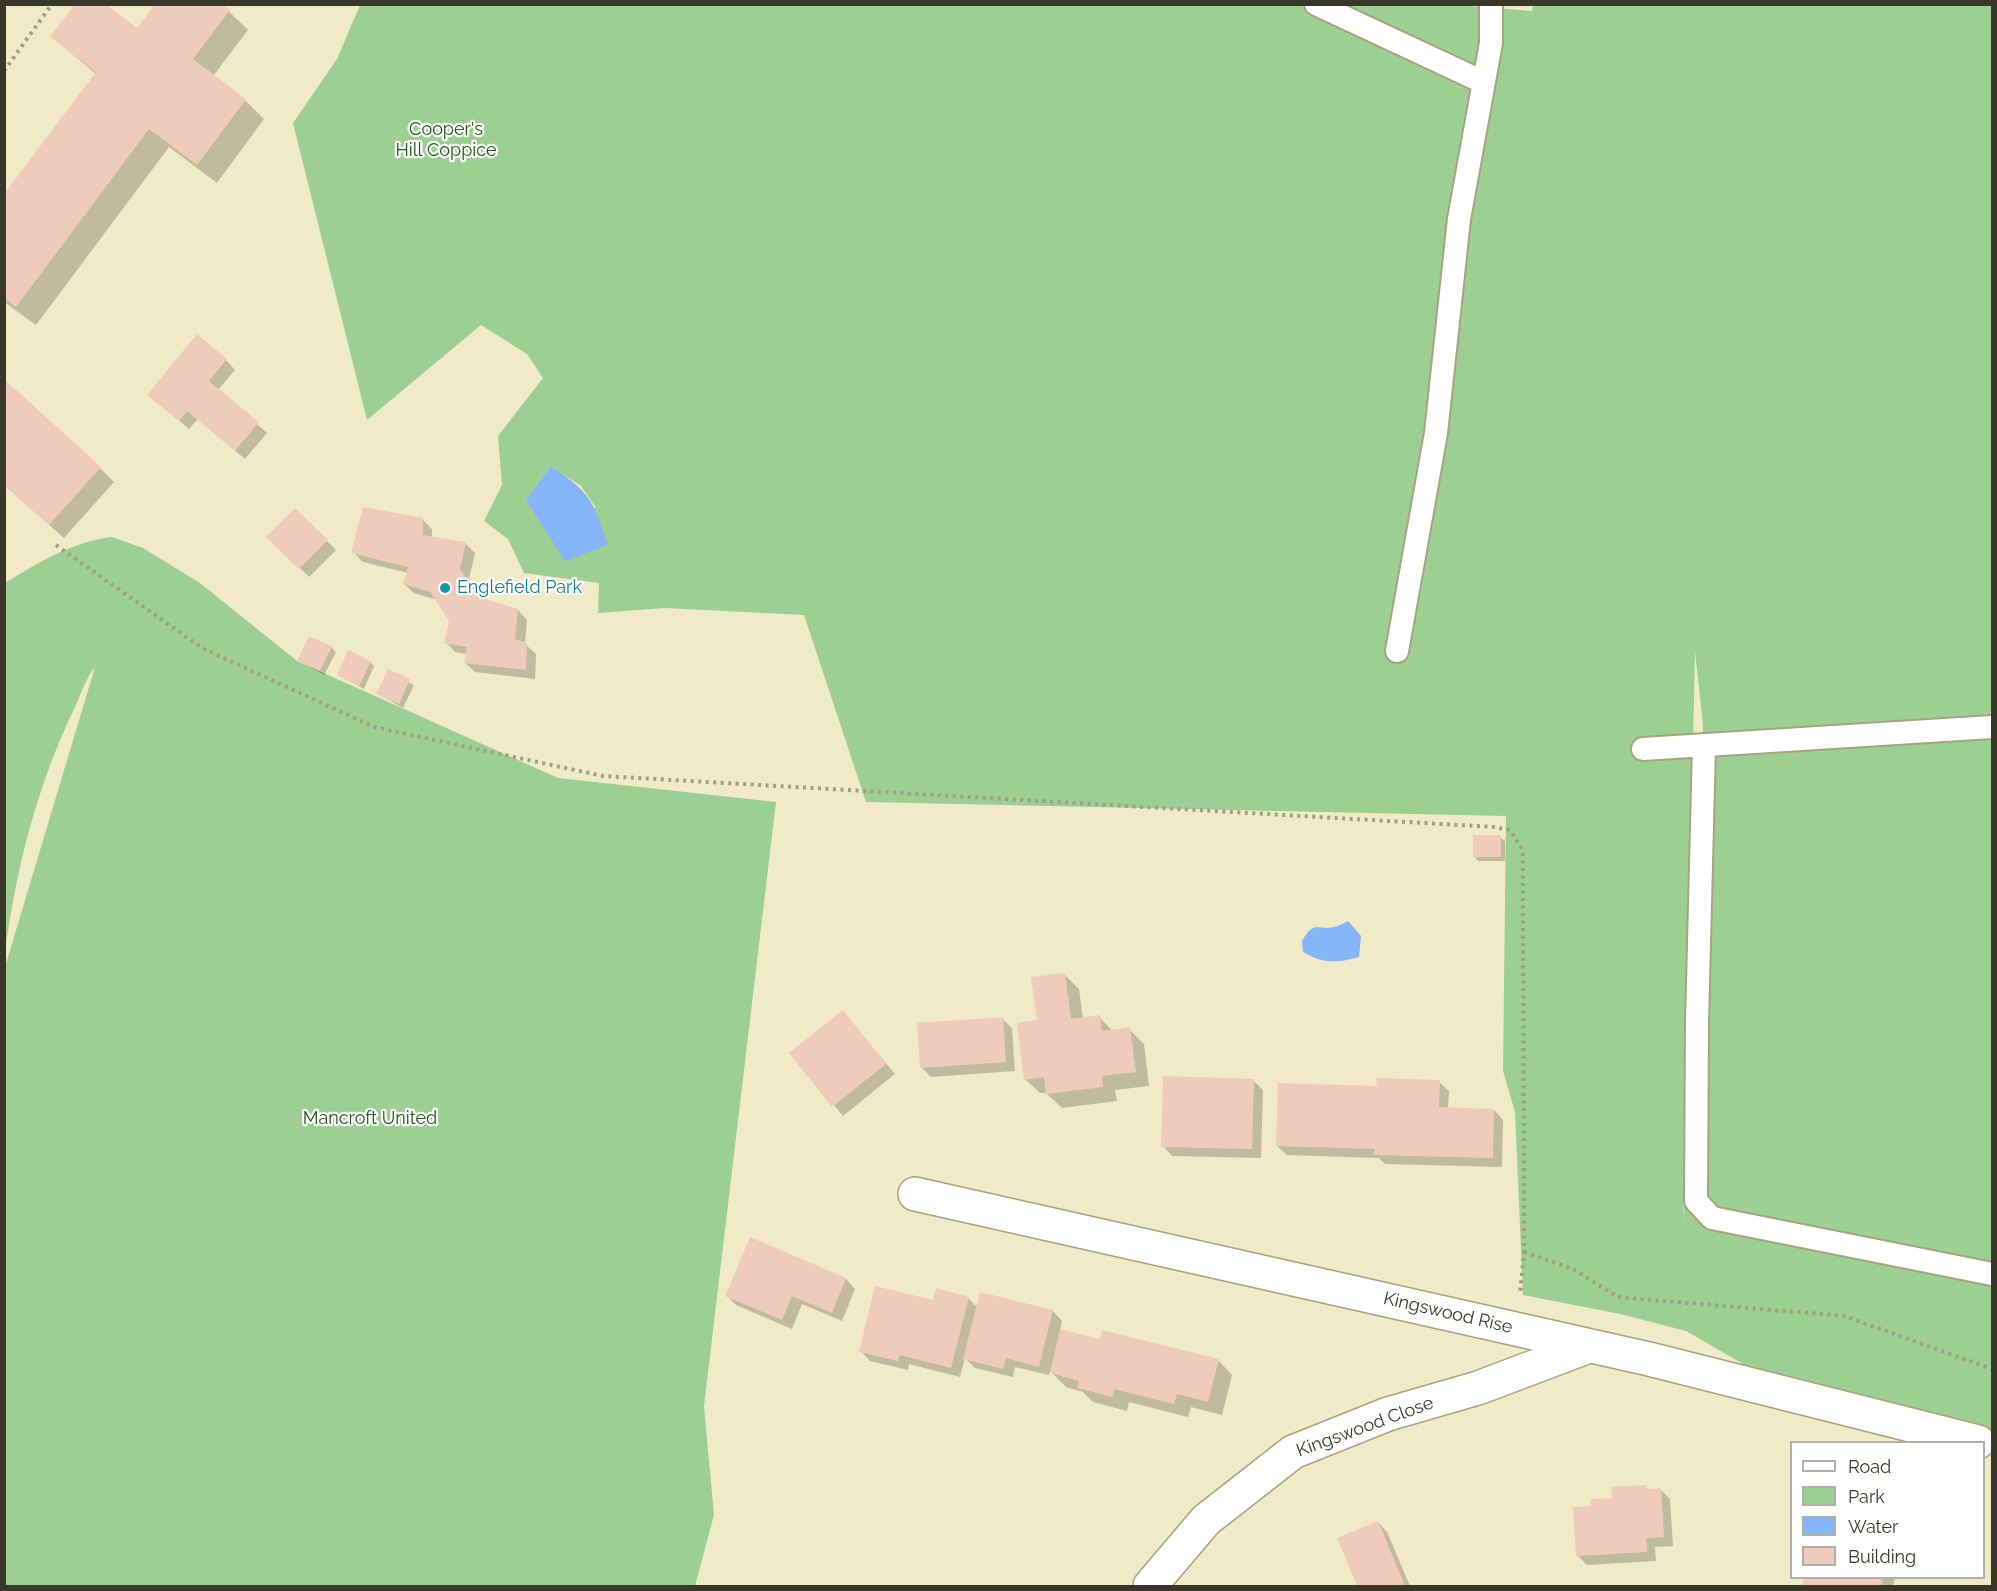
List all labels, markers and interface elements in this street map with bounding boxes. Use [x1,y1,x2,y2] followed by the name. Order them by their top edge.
[395,119,497,162] park label: Cooper's Hill Coppice
[457,577,582,599] place label: Englefield Park
[438,581,452,595] marker: Englefield Park
[303,1108,437,1130] park label: Mancroft United
[1381,1288,1515,1338] street label: Kingswood Rise
[1293,1392,1437,1462] street label: Kingswood Close
[1790,1441,1985,1579] legend
[1848,1456,1891,1477] text: Road
[1848,1486,1885,1507] text: Park
[1848,1516,1898,1537] text: Water
[1848,1546,1916,1567] text: Building

